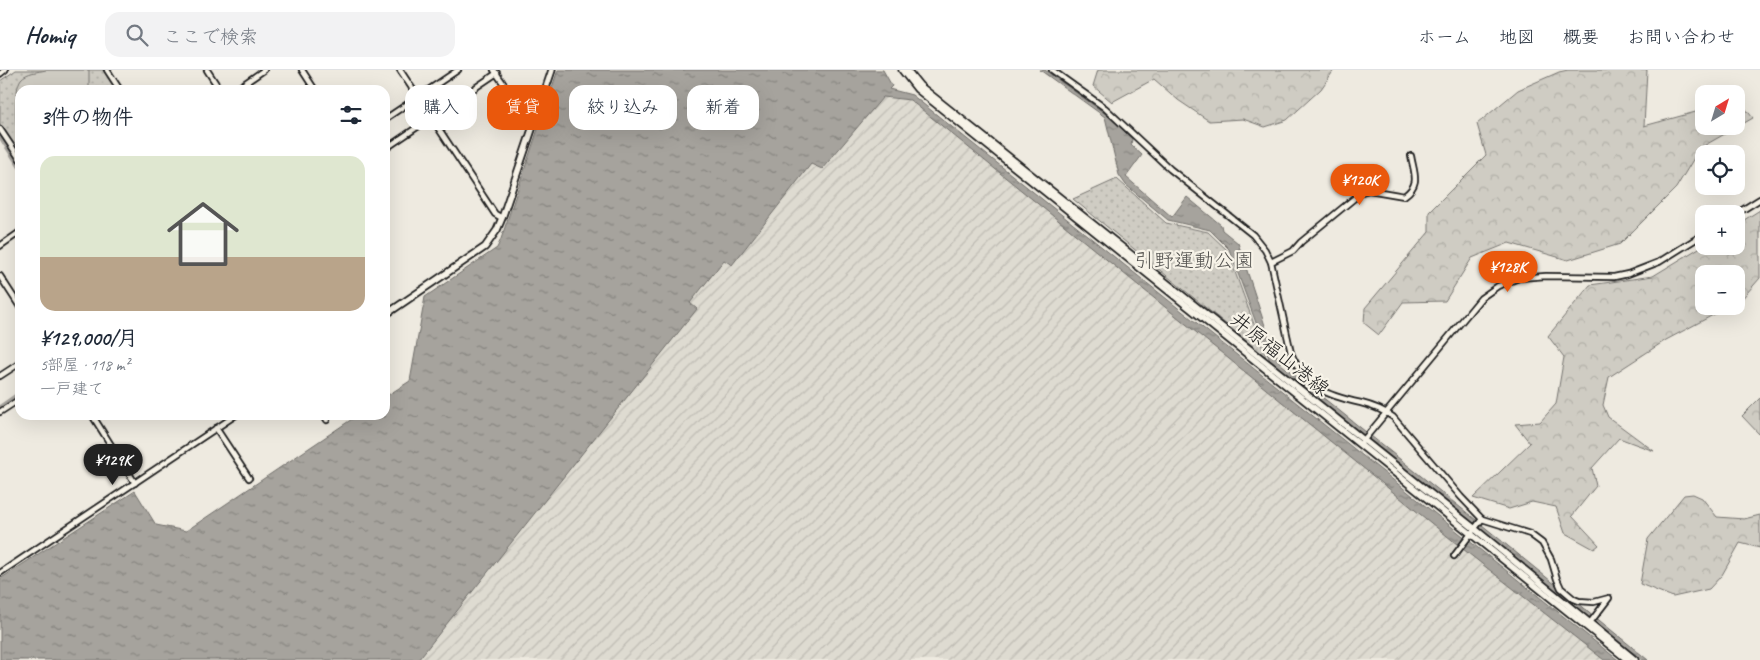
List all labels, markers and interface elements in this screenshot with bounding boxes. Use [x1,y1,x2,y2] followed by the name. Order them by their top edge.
[105,12,455,57] search box
[25,20,75,50] text: Homiq
[123,21,151,49] icon: search
[163,25,258,49] text: ここで検索
[1418,26,1471,48] text: ホーム
[1499,26,1535,48] text: 地図
[1563,26,1599,48] text: 概要
[1627,26,1735,48] text: お問い合わせ
[405,85,477,130] chip: 購入
[487,85,559,130] chip: 賃貸
[569,85,677,130] chip: 絞り込み
[687,85,759,130] chip: 新着
[1695,85,1745,135] north arrow
[1695,85,1745,315] map controls
[337,101,365,129] icon: filters
[40,104,133,130] text: 3件の物件
[1695,145,1745,195] button: locate
[1325,164,1395,206] pin: ¥120K
[1342,170,1378,190] text: ¥120K
[158,189,248,279] icon: home
[1695,205,1745,255] button: +
[1134,248,1254,273] park label: 引野運動公園
[1473,250,1543,293] pin: ¥128K
[1490,257,1526,277] text: ¥128K
[1695,265,1745,315] button: −
[1226,307,1334,401] street label: 井原福山港線
[40,325,138,351] text: ¥129,000/月
[40,355,130,375] text: 5部屋 · 118 m²
[40,379,104,399] text: 一戸建て
[78,444,148,486] pin: ¥129K
[95,450,131,470] text: ¥129K

